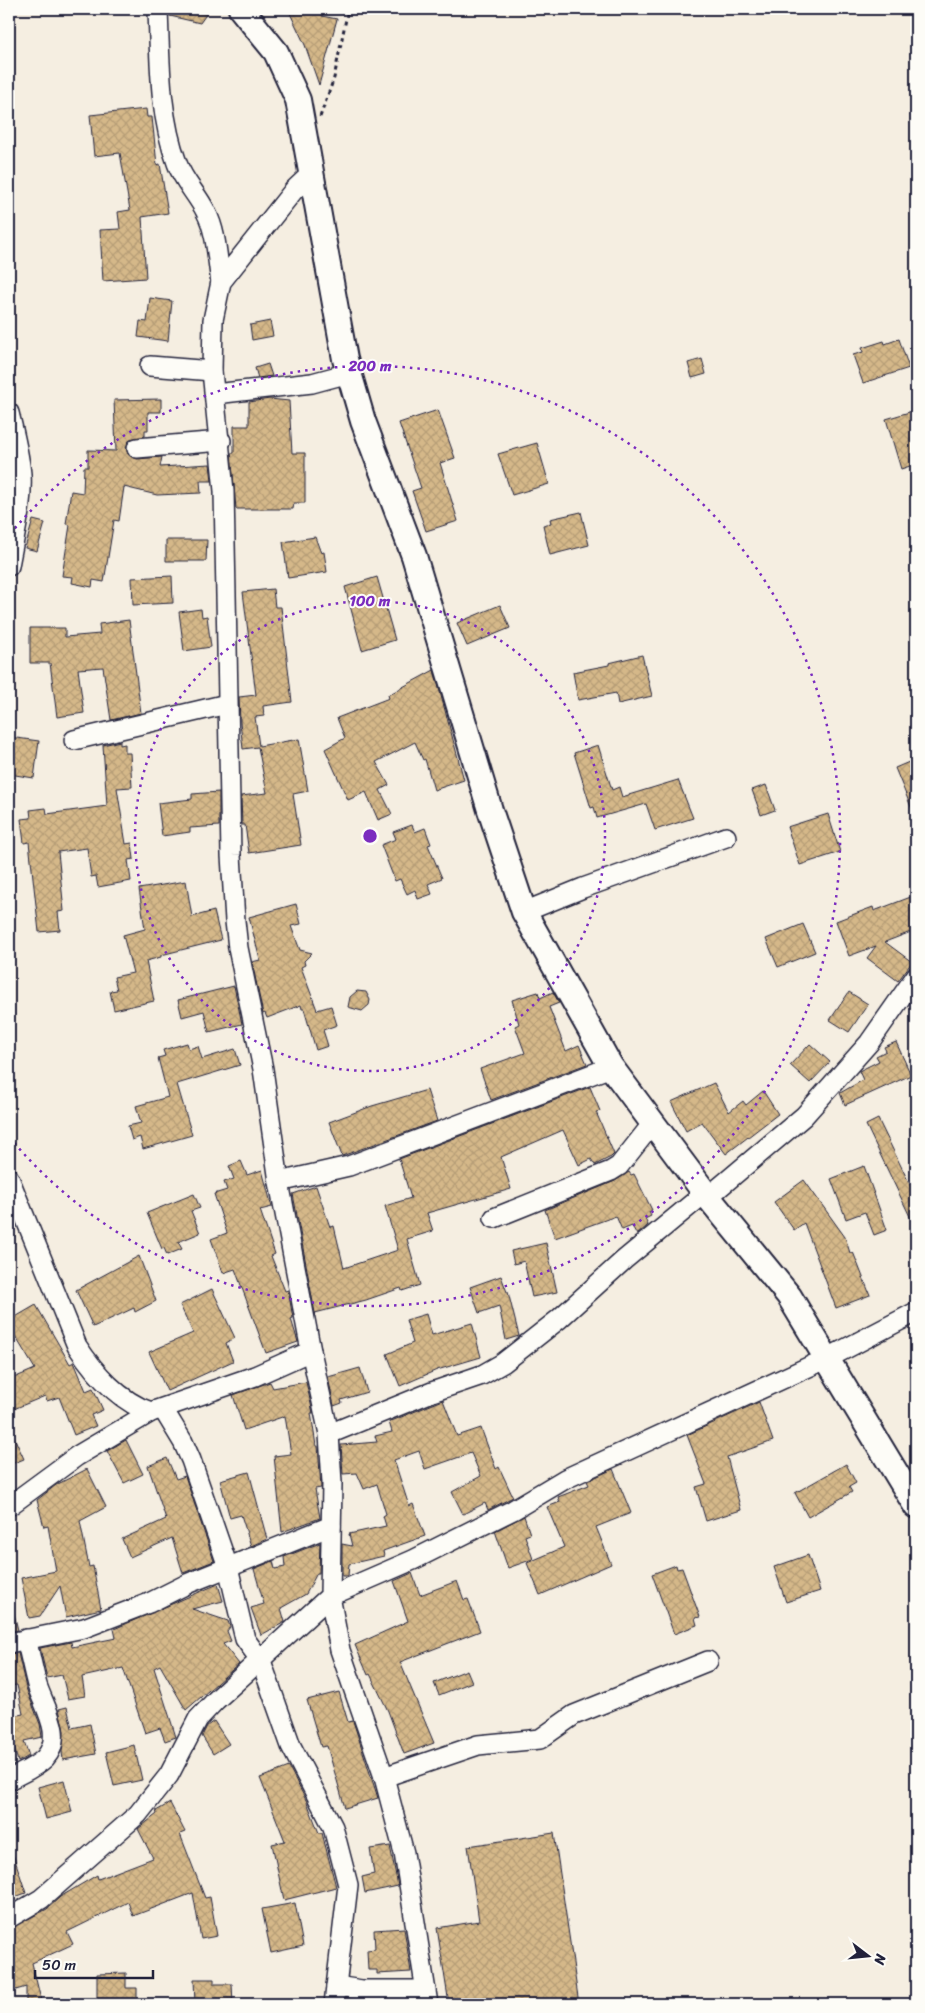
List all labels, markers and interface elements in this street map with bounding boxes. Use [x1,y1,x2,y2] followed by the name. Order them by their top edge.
[347,353,392,379] text: 200 m
[350,588,391,614] text: 100 m
[361,827,379,845] centre of rings
[842,1930,892,1980] north arrow
[35,1948,152,1980] scale bar
[867,1950,894,1968] text: N
[42,1952,77,1978] text: 50 m

